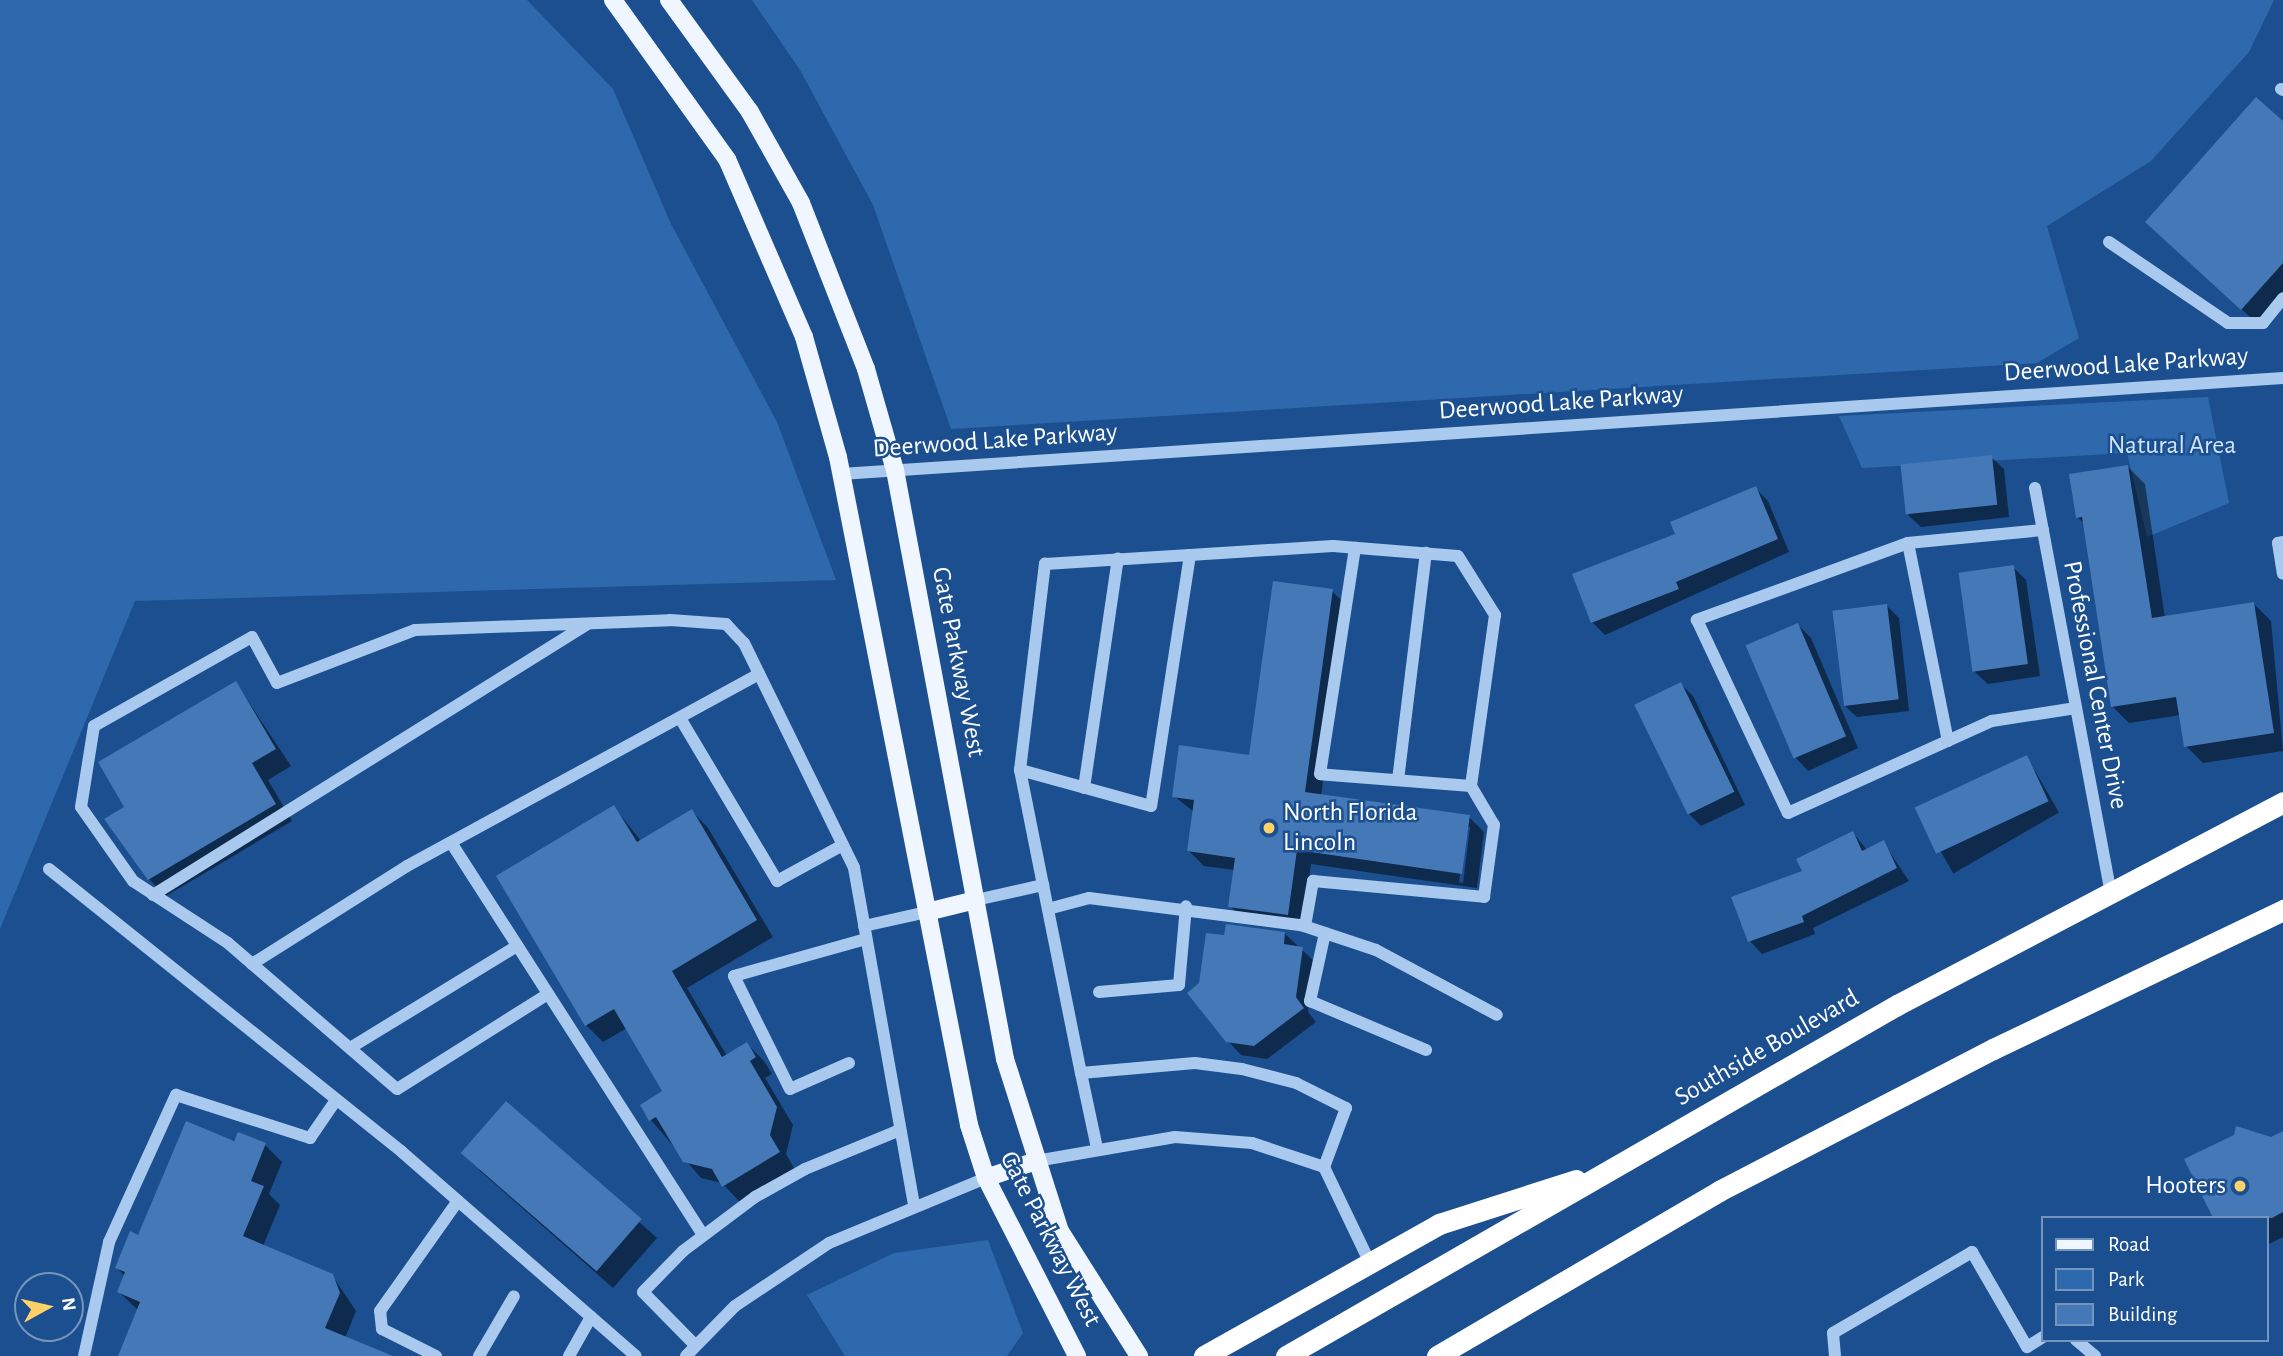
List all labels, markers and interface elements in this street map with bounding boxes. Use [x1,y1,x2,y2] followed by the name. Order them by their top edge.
[2003,341,2249,389] street label: Deerwood Lake Parkway
[1438,379,1684,427] street label: Deerwood Lake Parkway
[872,417,1118,465] street label: Deerwood Lake Parkway
[2108,430,2236,462] park label: Natural Area
[2056,558,2134,812] street label: Professional Center Drive
[924,565,992,759] street label: Gate Parkway West
[1283,797,1418,858] place label: North Florida Lincoln
[1261,820,1277,836] marker: North Florida Lincoln
[1669,983,1865,1113] street label: Southside Boulevard
[992,1146,1108,1332] street label: Gate Parkway West
[2145,1170,2226,1202] place label: Hooters
[2232,1178,2248,1194] marker: Hooters
[2042,1216,2269,1342] legend
[2108,1234,2150,1255] text: Road
[2108,1269,2144,1290] text: Park
[14,1272,84,1342] north arrow
[58,1296,79,1312] text: N
[2108,1304,2177,1325] text: Building

